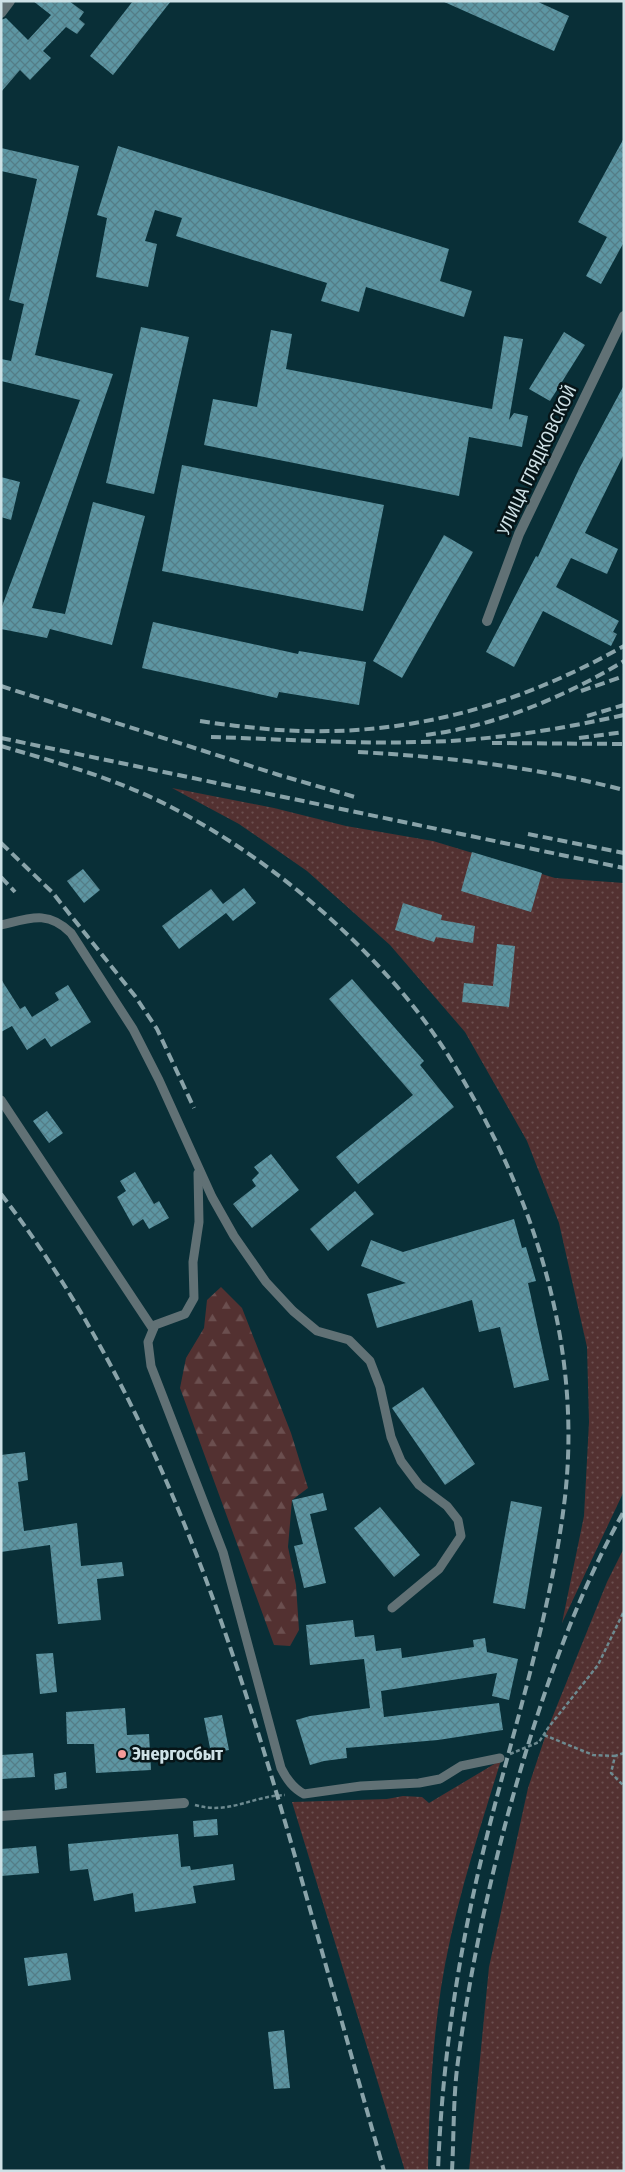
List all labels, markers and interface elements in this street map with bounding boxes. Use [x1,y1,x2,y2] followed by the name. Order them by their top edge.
[492,381,581,539] street label: УЛИЦА ГЛЯДКОВСКОЙ
[132,1743,223,1765] place label: Энергосбыт
[116,1748,128,1760] marker: Энергосбыт

